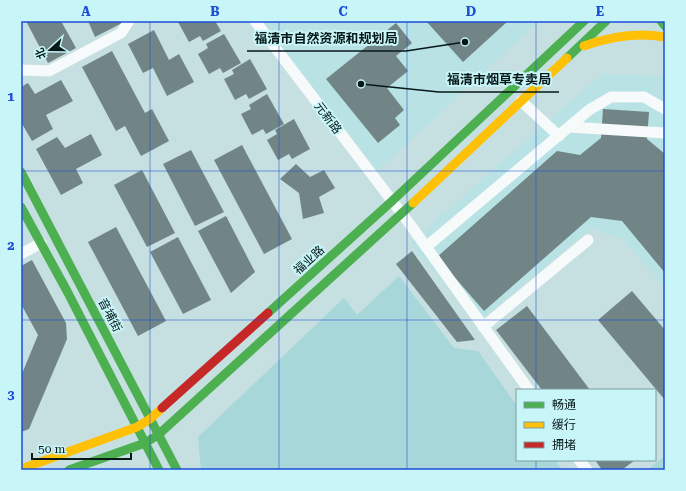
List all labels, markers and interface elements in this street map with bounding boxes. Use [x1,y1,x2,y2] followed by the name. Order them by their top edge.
[81,4,91,19] text: A
[210,4,220,19] text: B
[338,4,348,19] text: C
[466,4,476,19] text: D
[596,4,604,19] text: E
[247,26,406,51] callout: 福清市自然资源和规划局
[30,30,70,70] north arrow
[254,31,398,46] text: 福清市自然资源和规划局
[33,46,49,61] text: 北
[439,67,559,92] callout: 福清市烟草专卖局
[447,72,551,87] text: 福清市烟草专卖局
[7,89,15,104] text: 1
[312,99,344,137] street label: 元新路
[7,238,15,253] text: 2
[291,243,327,277] street label: 福业路
[95,296,125,334] street label: 音埔街
[7,387,15,402] text: 3
[516,389,656,461] legend
[552,398,576,412] text: 畅通
[552,418,576,432] text: 缓行
[32,435,131,461] scale bar
[552,438,576,452] text: 拥堵
[38,442,65,456] text: 50 m

